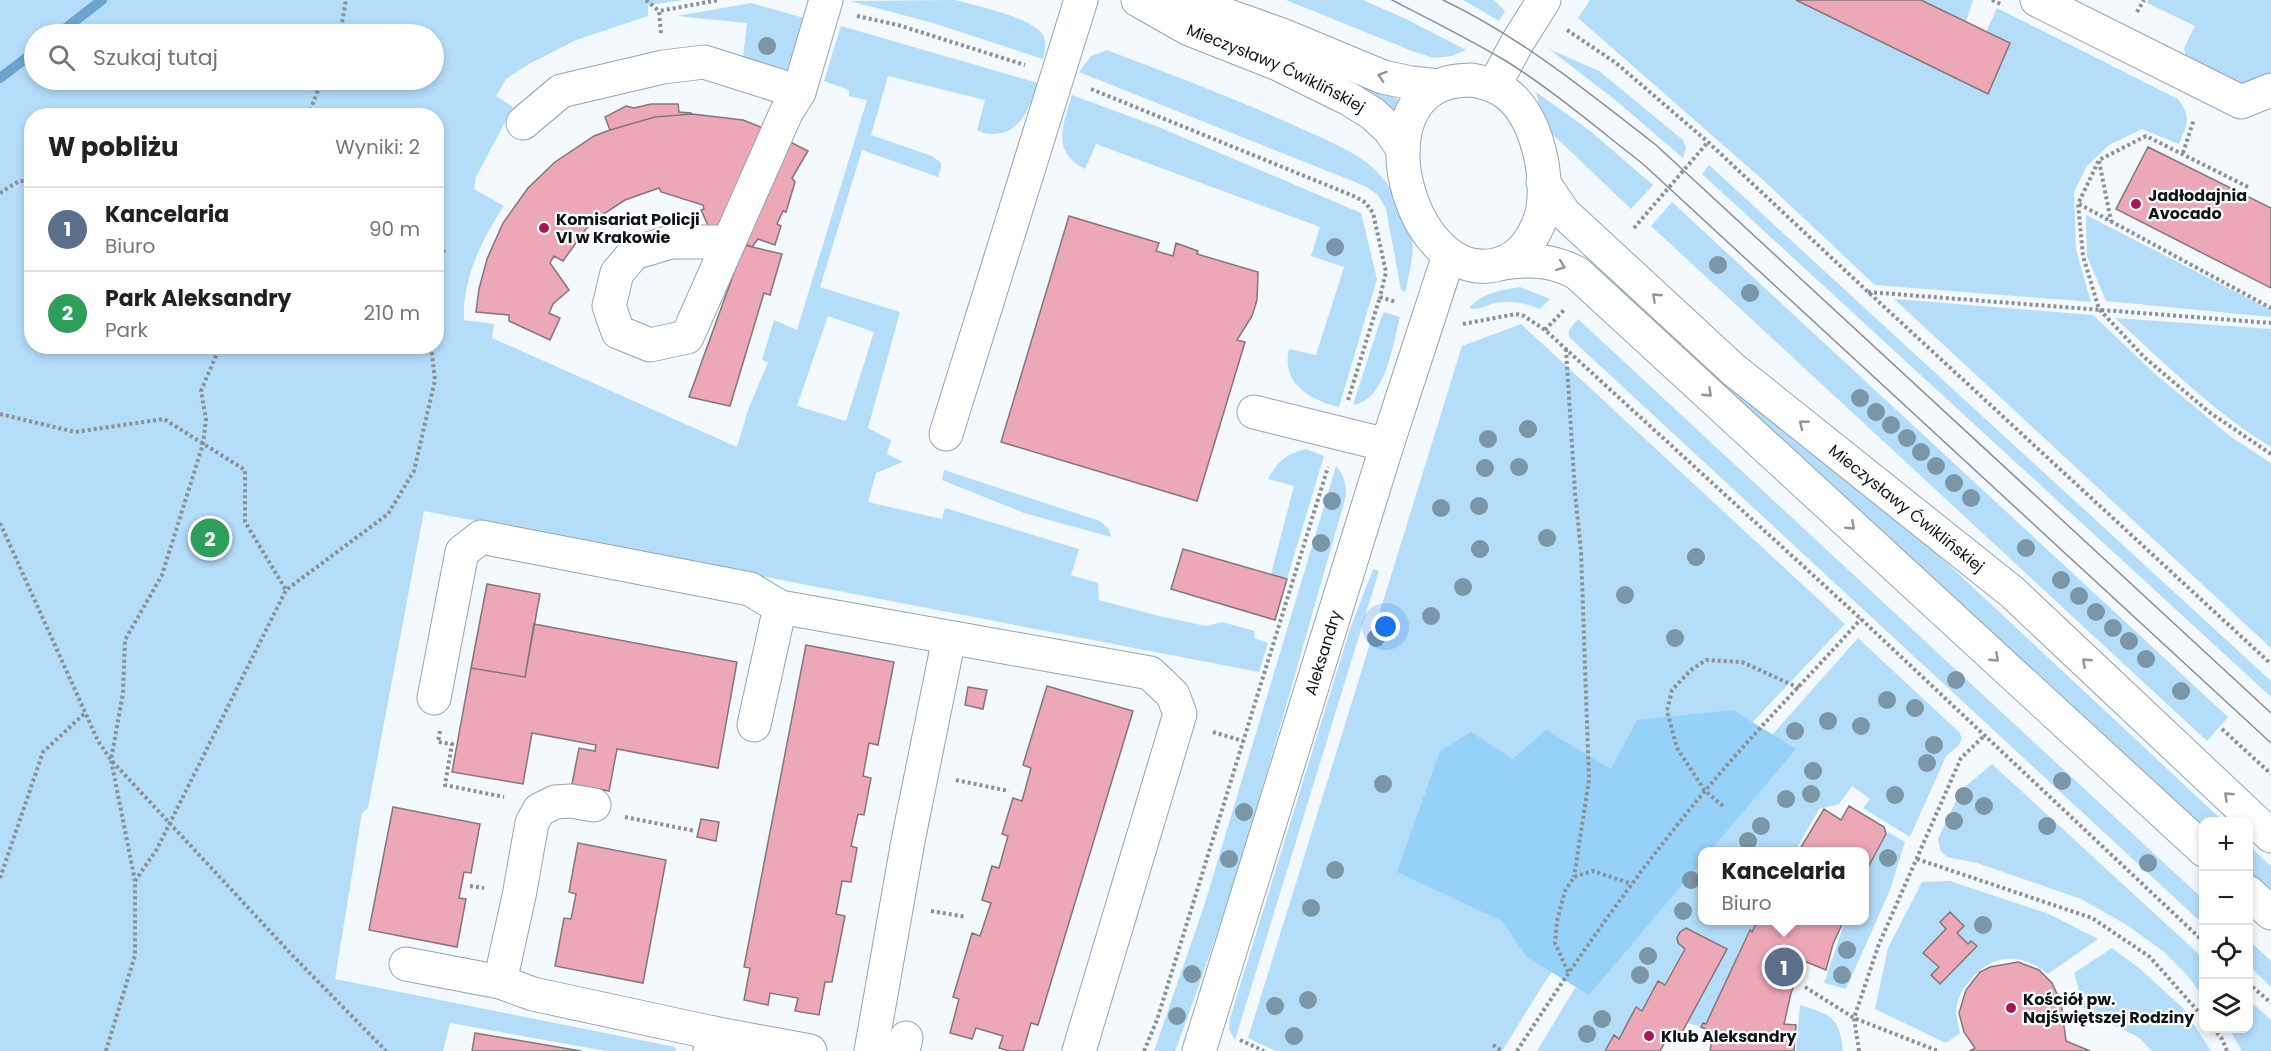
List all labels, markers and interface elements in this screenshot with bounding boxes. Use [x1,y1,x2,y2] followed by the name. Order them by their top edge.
[1183,18,1370,118] street label: Mieczysławy Ćwiklińskiej
[24,24,444,90] search box
[45,41,78,74] icon: search
[93,42,218,73] text: Szukaj tutaj
[1377,70,1388,83] one-way arrow
[48,129,179,165] text: W pobliżu
[335,133,420,161] text: Wyniki: 2
[2148,184,2247,225] place label: Jadłodajnia Avocado
[2129,197,2143,211] marker: Jadłodajnia Avocado
[105,199,229,230] text: Kancelaria
[556,208,700,249] place label: Komisariat Policji VI w Krakowie
[64,215,71,243] text: 1
[369,215,420,243] text: 90 m
[537,221,551,235] marker: Komisariat Policji VI w Krakowie
[105,232,155,260] text: Biuro
[1555,259,1566,271] one-way arrow
[105,283,292,314] text: Park Aleksandry
[1652,293,1662,304] one-way arrow
[62,299,73,327] text: 2
[364,299,420,327] text: 210 m
[105,316,148,344] text: Park
[1701,386,1712,397] one-way arrow
[1799,421,1810,432] one-way arrow
[1824,439,1990,577] street label: Mieczysławy Ćwiklińskiej
[190,516,230,560] pin: 2
[1844,518,1855,529] one-way arrow
[1299,607,1347,698] street label: Aleksandry
[1371,612,1400,641] your location
[1988,651,1998,662] one-way arrow
[2083,658,2093,669] one-way arrow
[2225,792,2236,803] one-way arrow
[2199,817,2253,1033] map controls
[2199,817,2253,871] button: +
[1698,847,1869,925] popup
[1721,856,1846,887] text: Kancelaria
[2199,871,2253,925] button: −
[1721,889,1772,917] text: Biuro
[2199,925,2253,979] button: locate
[1764,944,1804,990] pin: 1
[2199,979,2253,1033] button: layers
[2023,988,2195,1029] place label: Kościół pw. Najświętszej Rodziny
[2004,1001,2018,1015] marker: Kościół pw. Najświętszej Rodziny
[1661,1025,1797,1048] place label: Klub Aleksandry
[1642,1029,1656,1043] marker: Klub Aleksandry

